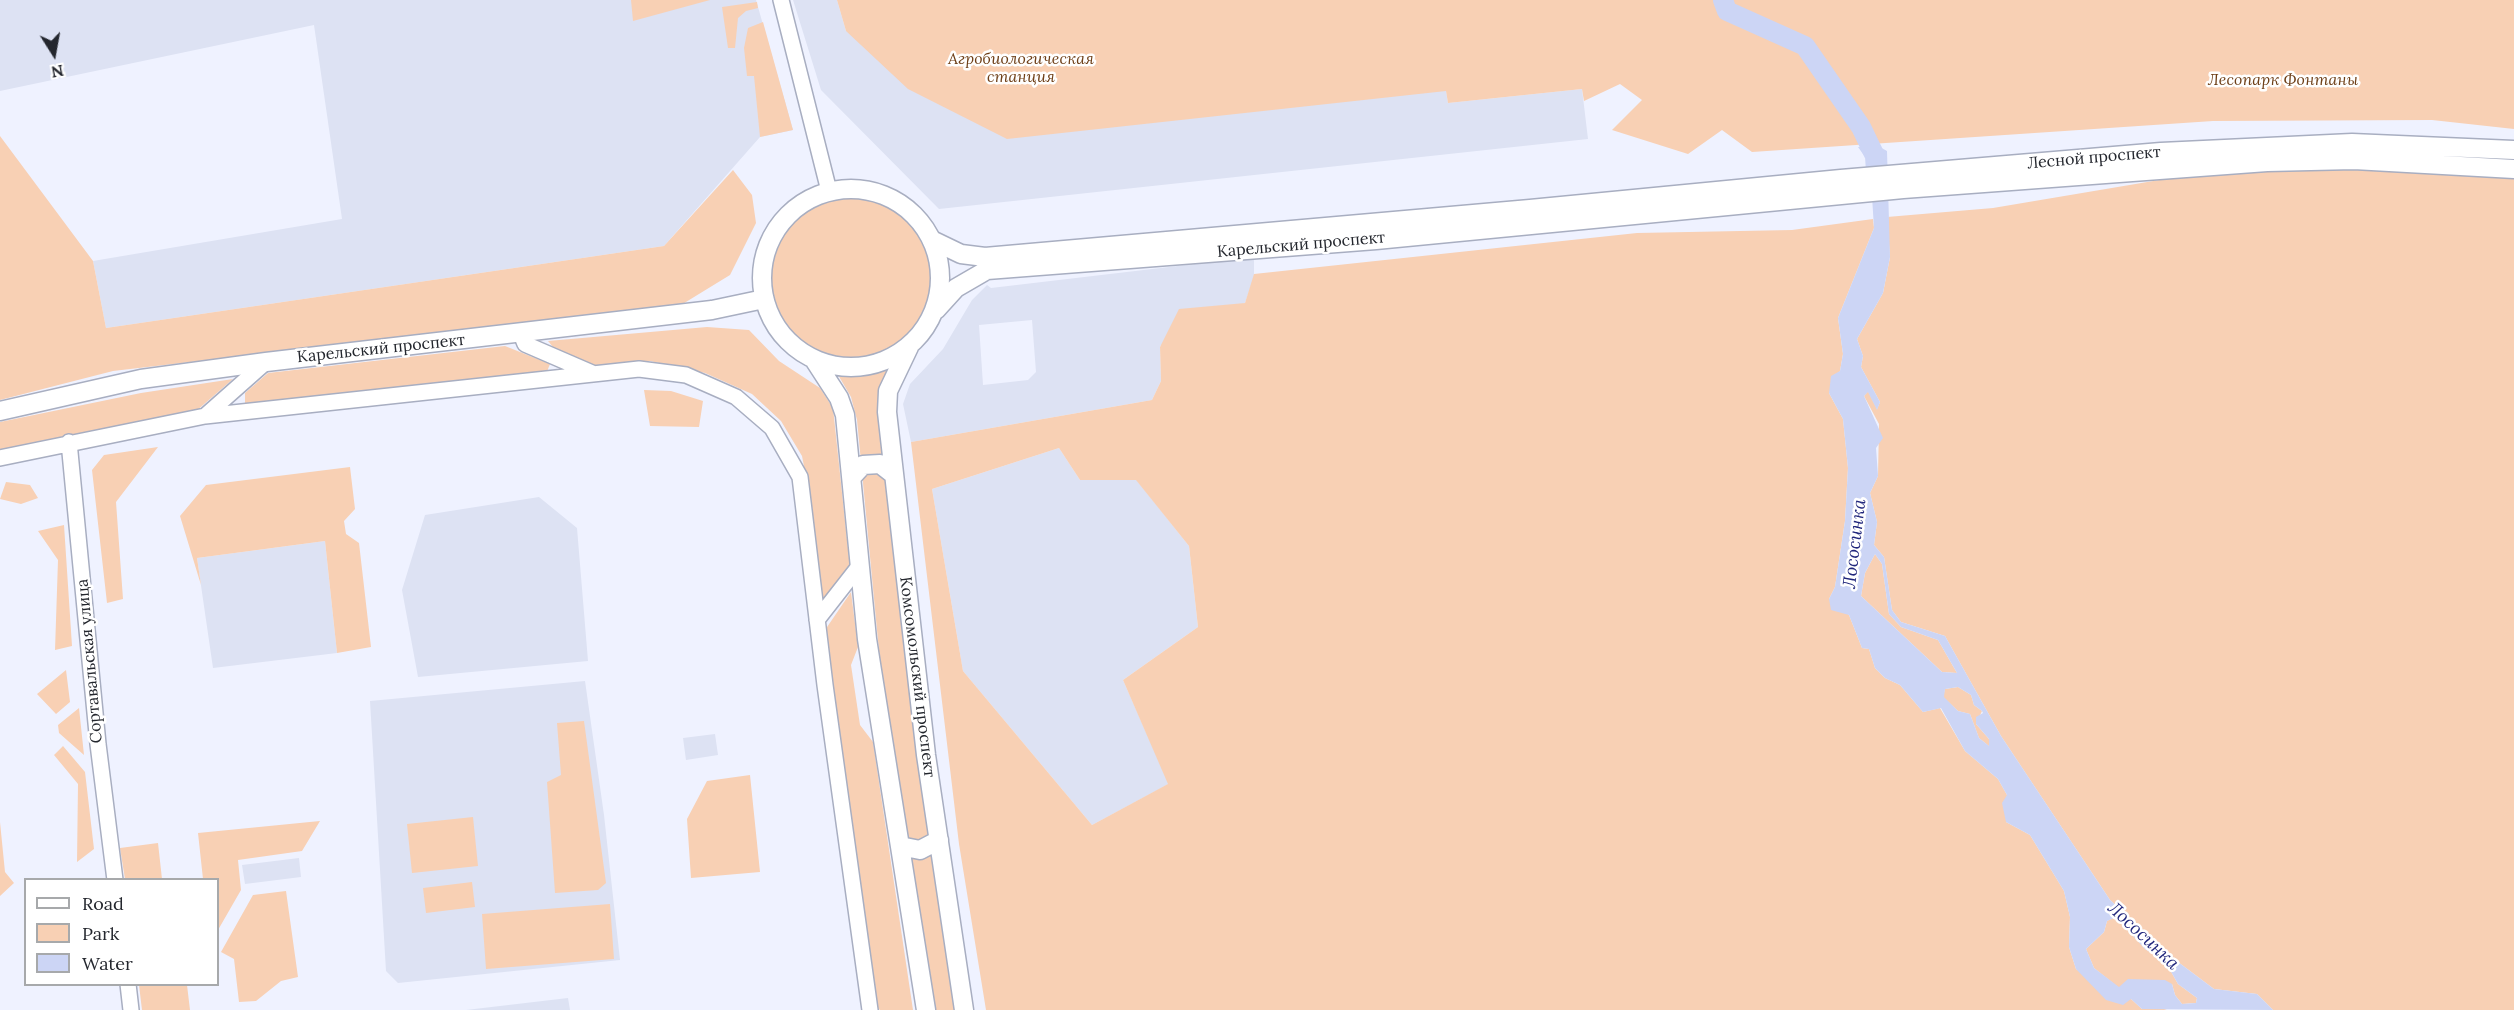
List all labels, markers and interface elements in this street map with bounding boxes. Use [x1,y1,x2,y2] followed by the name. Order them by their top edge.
[24,24,84,84] north arrow
[948,49,1094,87] park label: Агробиологическая станция
[49,61,65,83] text: N
[2208,70,2358,90] park label: Лесопарк Фонтаны
[2027,143,2161,173] street label: Лесной проспект
[1216,228,1386,262] street label: Карельский проспект
[296,331,466,367] street label: Карельский проспект
[1839,498,1871,590] water label: Лососинка
[895,576,939,778] street label: Комсомольский проспект
[73,578,107,744] street label: Сортавальская улица
[24,878,219,986] legend
[82,892,124,915] text: Road
[2103,897,2183,975] water label: Лососинка
[82,922,119,945] text: Park
[82,952,133,975] text: Water

